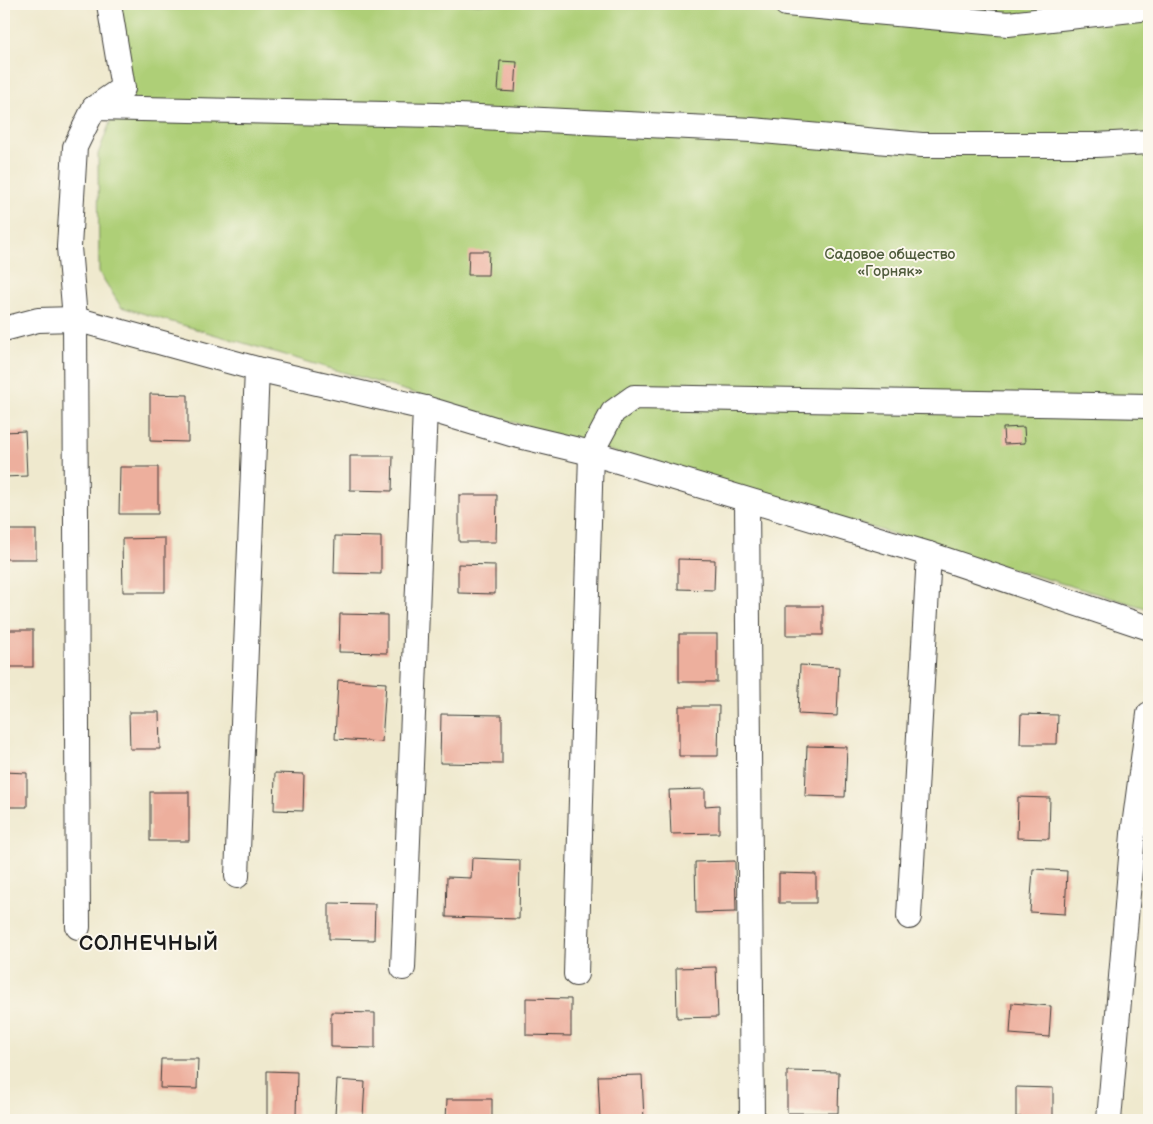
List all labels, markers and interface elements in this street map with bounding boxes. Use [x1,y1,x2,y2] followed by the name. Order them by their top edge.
[825,245,956,281] park label: Садовое общество «Горняк»
[79,930,219,956] district label: СОЛНЕЧНЫЙ

